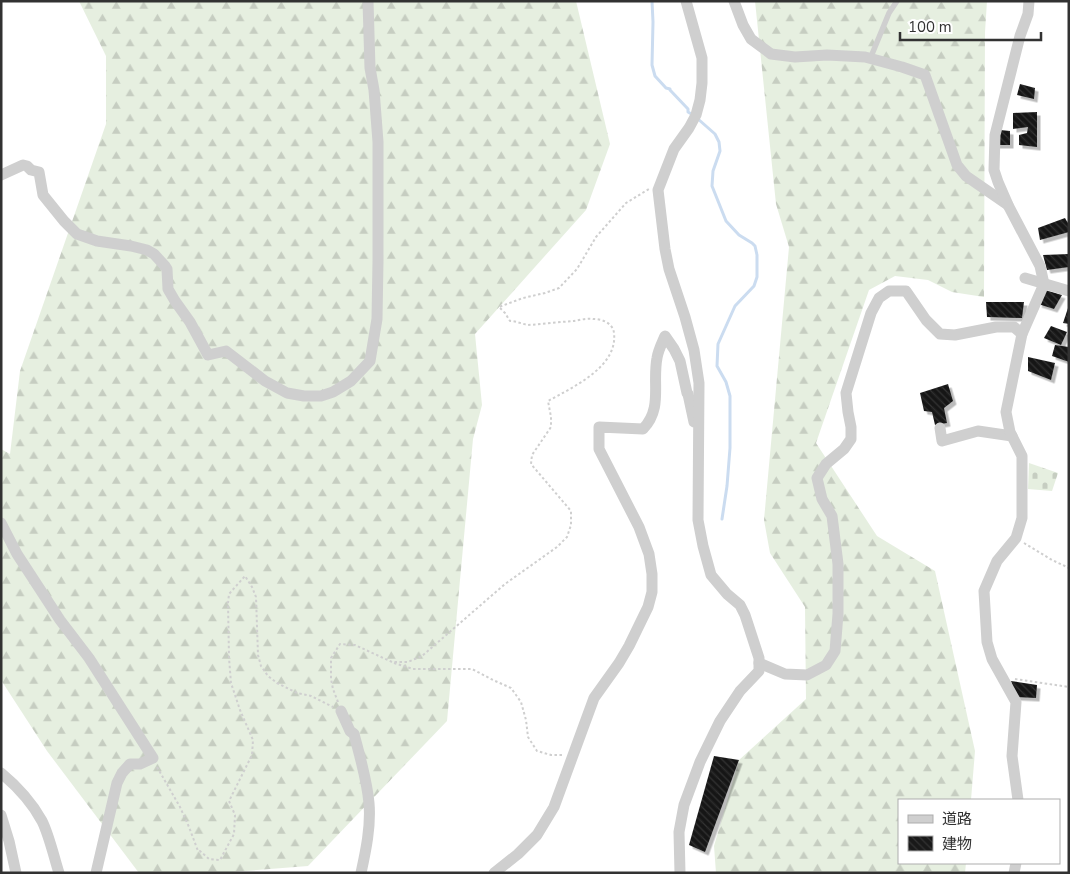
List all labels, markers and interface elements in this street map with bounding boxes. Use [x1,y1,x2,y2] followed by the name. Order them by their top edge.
[900,10,1041,42] scale bar
[908,17,952,37] text: 100 m
[898,799,1060,864] legend
[942,809,972,829] text: 道路
[942,834,972,854] text: 建物

